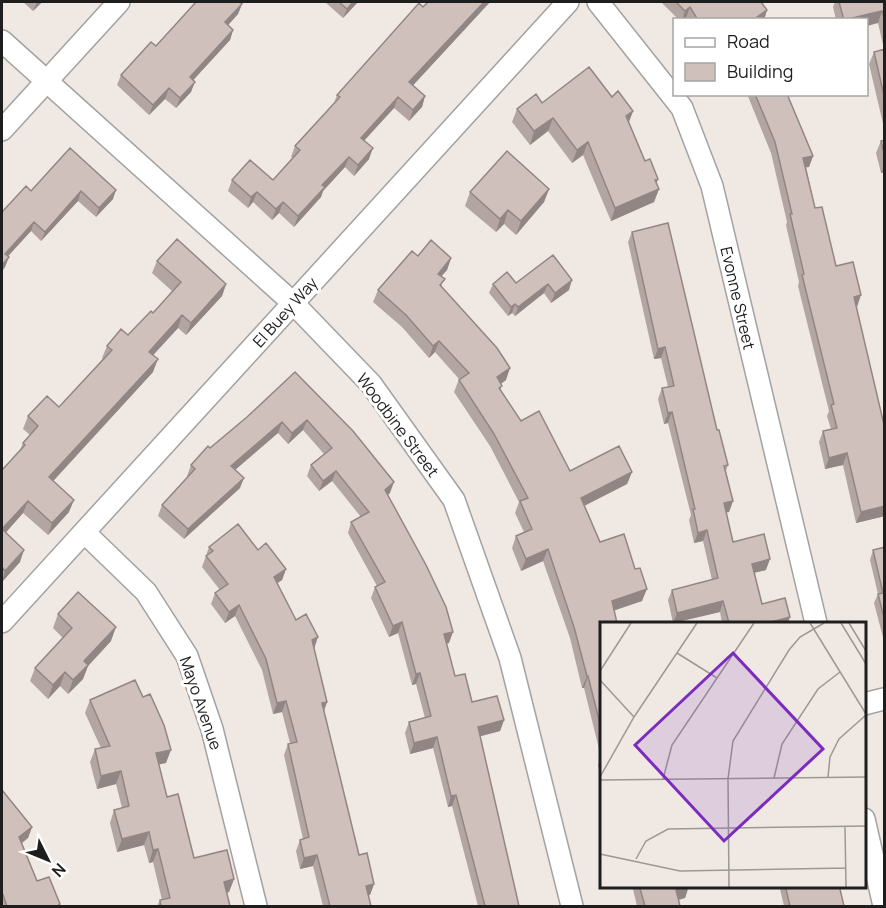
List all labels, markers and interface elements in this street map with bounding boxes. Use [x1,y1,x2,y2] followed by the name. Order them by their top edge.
[673,18,868,96] legend
[727,29,770,53] text: Road
[727,59,793,83] text: Building
[715,244,761,352] street label: Evonne Street
[248,272,323,352] street label: El Buey Way
[352,369,444,481] street label: Woodbine Street
[600,622,865,887] inset map
[175,653,227,753] street label: Mayo Avenue
[18,830,78,890] north arrow
[47,859,71,882] text: N

